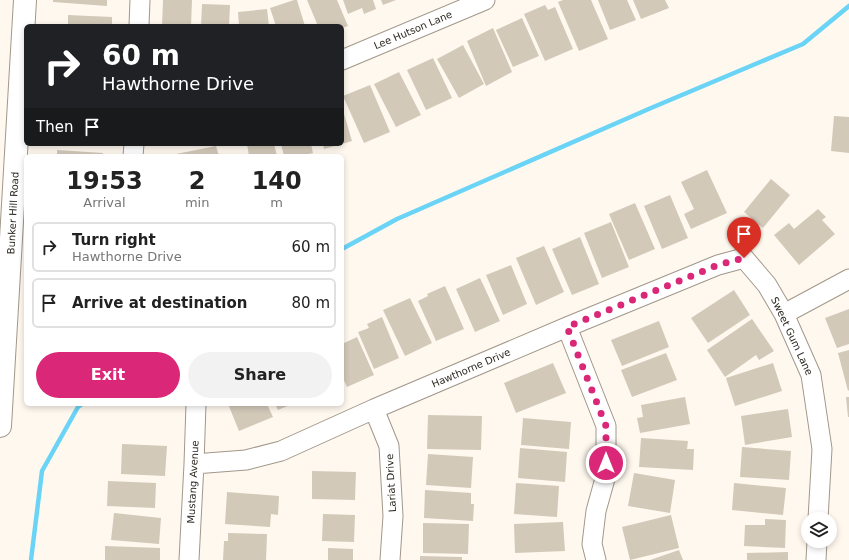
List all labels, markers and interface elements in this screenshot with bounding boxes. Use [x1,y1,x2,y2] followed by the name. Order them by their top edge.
[372,9,454,51] street label: Lee Hutson Lane
[102,39,180,72] text: 60 m
[36,40,88,92] icon: right
[102,73,254,94] text: Hawthorne Drive
[81,116,103,138] icon: arrive
[36,118,73,136] text: Then
[66,167,143,195] text: 19:53
[189,167,205,195] text: 2
[252,167,302,195] text: 140
[5,171,21,255] street label: Bunker Hill Road
[83,195,126,210] text: Arrival
[185,195,209,210] text: min
[270,195,283,210] text: m
[727,217,761,258] pin
[733,223,755,245] icon: arrive
[72,231,156,249] text: Turn right
[38,236,60,258] icon: right
[292,238,330,256] text: 60 m
[72,249,182,264] text: Hawthorne Drive
[38,292,60,314] icon: arrive
[72,294,247,312] text: Arrive at destination
[292,294,330,312] text: 80 m
[769,295,815,377] street label: Sweet Gum Lane
[430,346,512,390] street label: Hawthorne Drive
[36,352,180,398] button: Exit
[188,352,332,398] button: Share
[185,440,201,524] street label: Mustang Avenue
[585,442,627,484] position arrow
[384,454,398,512] street label: Lariat Drive
[801,512,837,548] map controls
[801,512,837,548] button: layers

